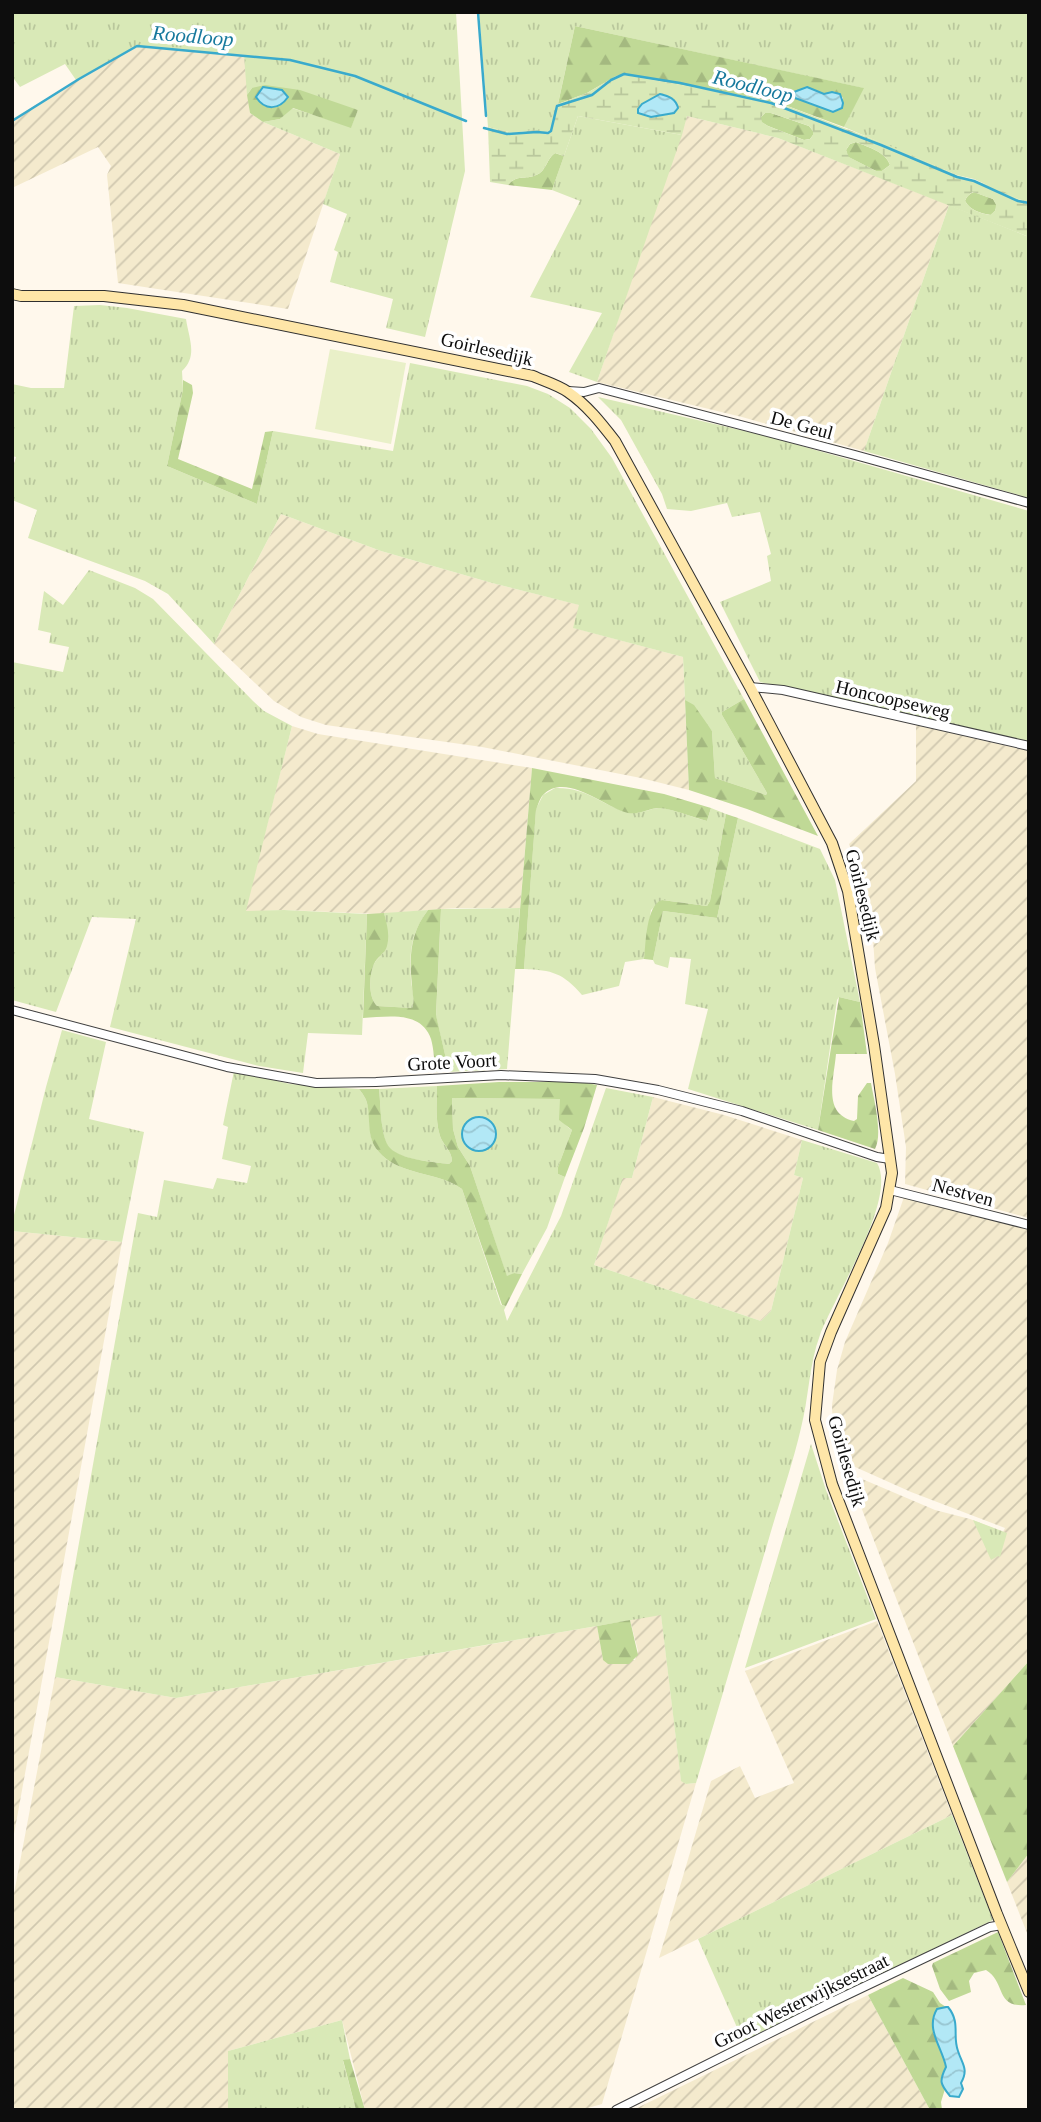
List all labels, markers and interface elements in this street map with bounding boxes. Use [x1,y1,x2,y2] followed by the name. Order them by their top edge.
[150,20,235,52] water label: Roodloop
[710,64,796,108] water label: Roodloop
[439,328,536,370] street label: Goirlesedijk
[768,407,836,443] street label: De Geul
[834,676,953,723] street label: Honcoopseweg
[841,847,885,944] street label: Goirlesedijk
[407,1049,498,1075] street label: Grote Voort
[930,1174,996,1210] street label: Nestven
[824,1413,870,1510] street label: Goirlesedijk
[710,1949,892,2052] street label: Groot Westerwijksestraat

